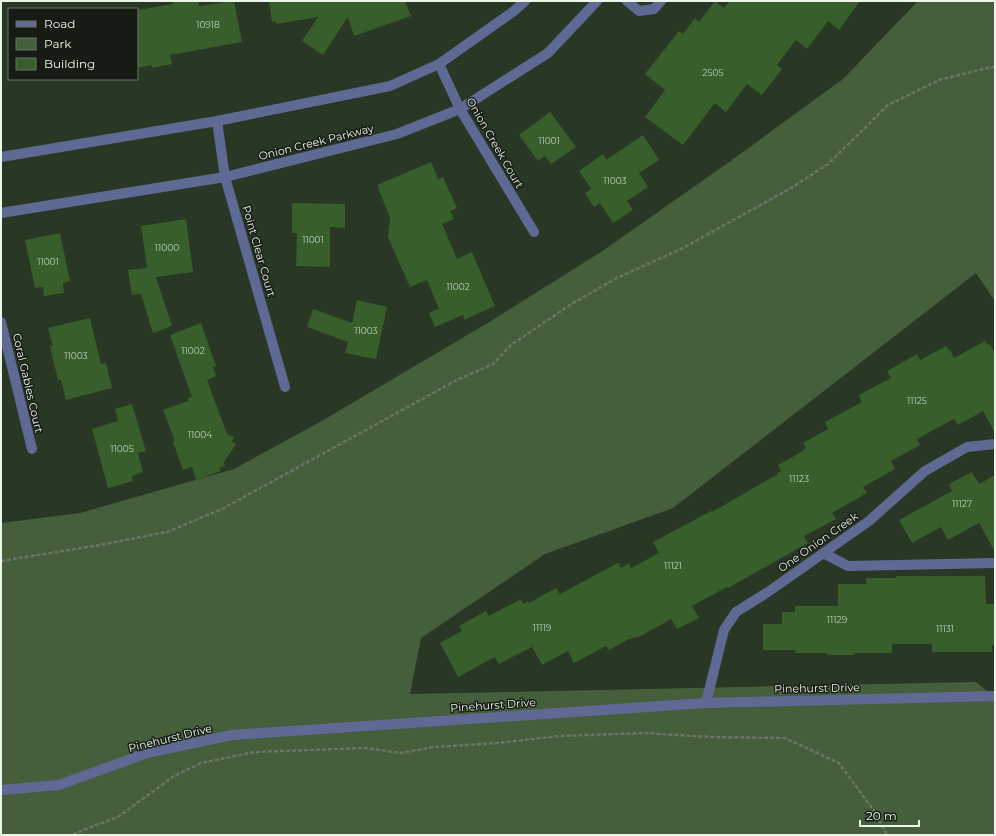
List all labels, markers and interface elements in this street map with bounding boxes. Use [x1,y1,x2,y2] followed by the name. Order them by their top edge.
[8,8,138,80] legend
[44,16,75,31] text: Road
[196,19,220,30] house number: 10918
[44,36,72,51] text: Park
[44,56,95,71] text: Building
[702,67,724,78] house number: 2505
[463,95,527,191] street label: Onion Creek Court
[257,121,375,163] street label: Onion Creek Parkway
[538,135,560,146] house number: 11001
[603,175,627,186] house number: 11003
[239,204,279,299] street label: Point Clear Court
[302,234,324,245] house number: 11001
[155,242,179,253] house number: 11000
[37,256,59,267] house number: 11001
[446,281,470,292] house number: 11002
[354,325,378,336] house number: 11003
[10,332,46,435] street label: Coral Gables Court
[181,345,205,356] house number: 11002
[64,350,88,361] house number: 11003
[907,395,927,406] house number: 11125
[188,429,212,440] house number: 11004
[110,443,134,454] house number: 11005
[789,473,809,484] house number: 11123
[952,498,972,509] house number: 11127
[775,509,861,575] street label: One Onion Creek
[664,560,682,571] house number: 11121
[827,614,848,625] house number: 11129
[533,622,552,633] house number: 11119
[936,623,954,634] house number: 11131
[774,680,860,696] street label: Pinehurst Drive
[450,695,537,715] street label: Pinehurst Drive
[127,721,214,755] street label: Pinehurst Drive
[860,802,919,828] scale bar
[866,808,897,823] text: 20 m

